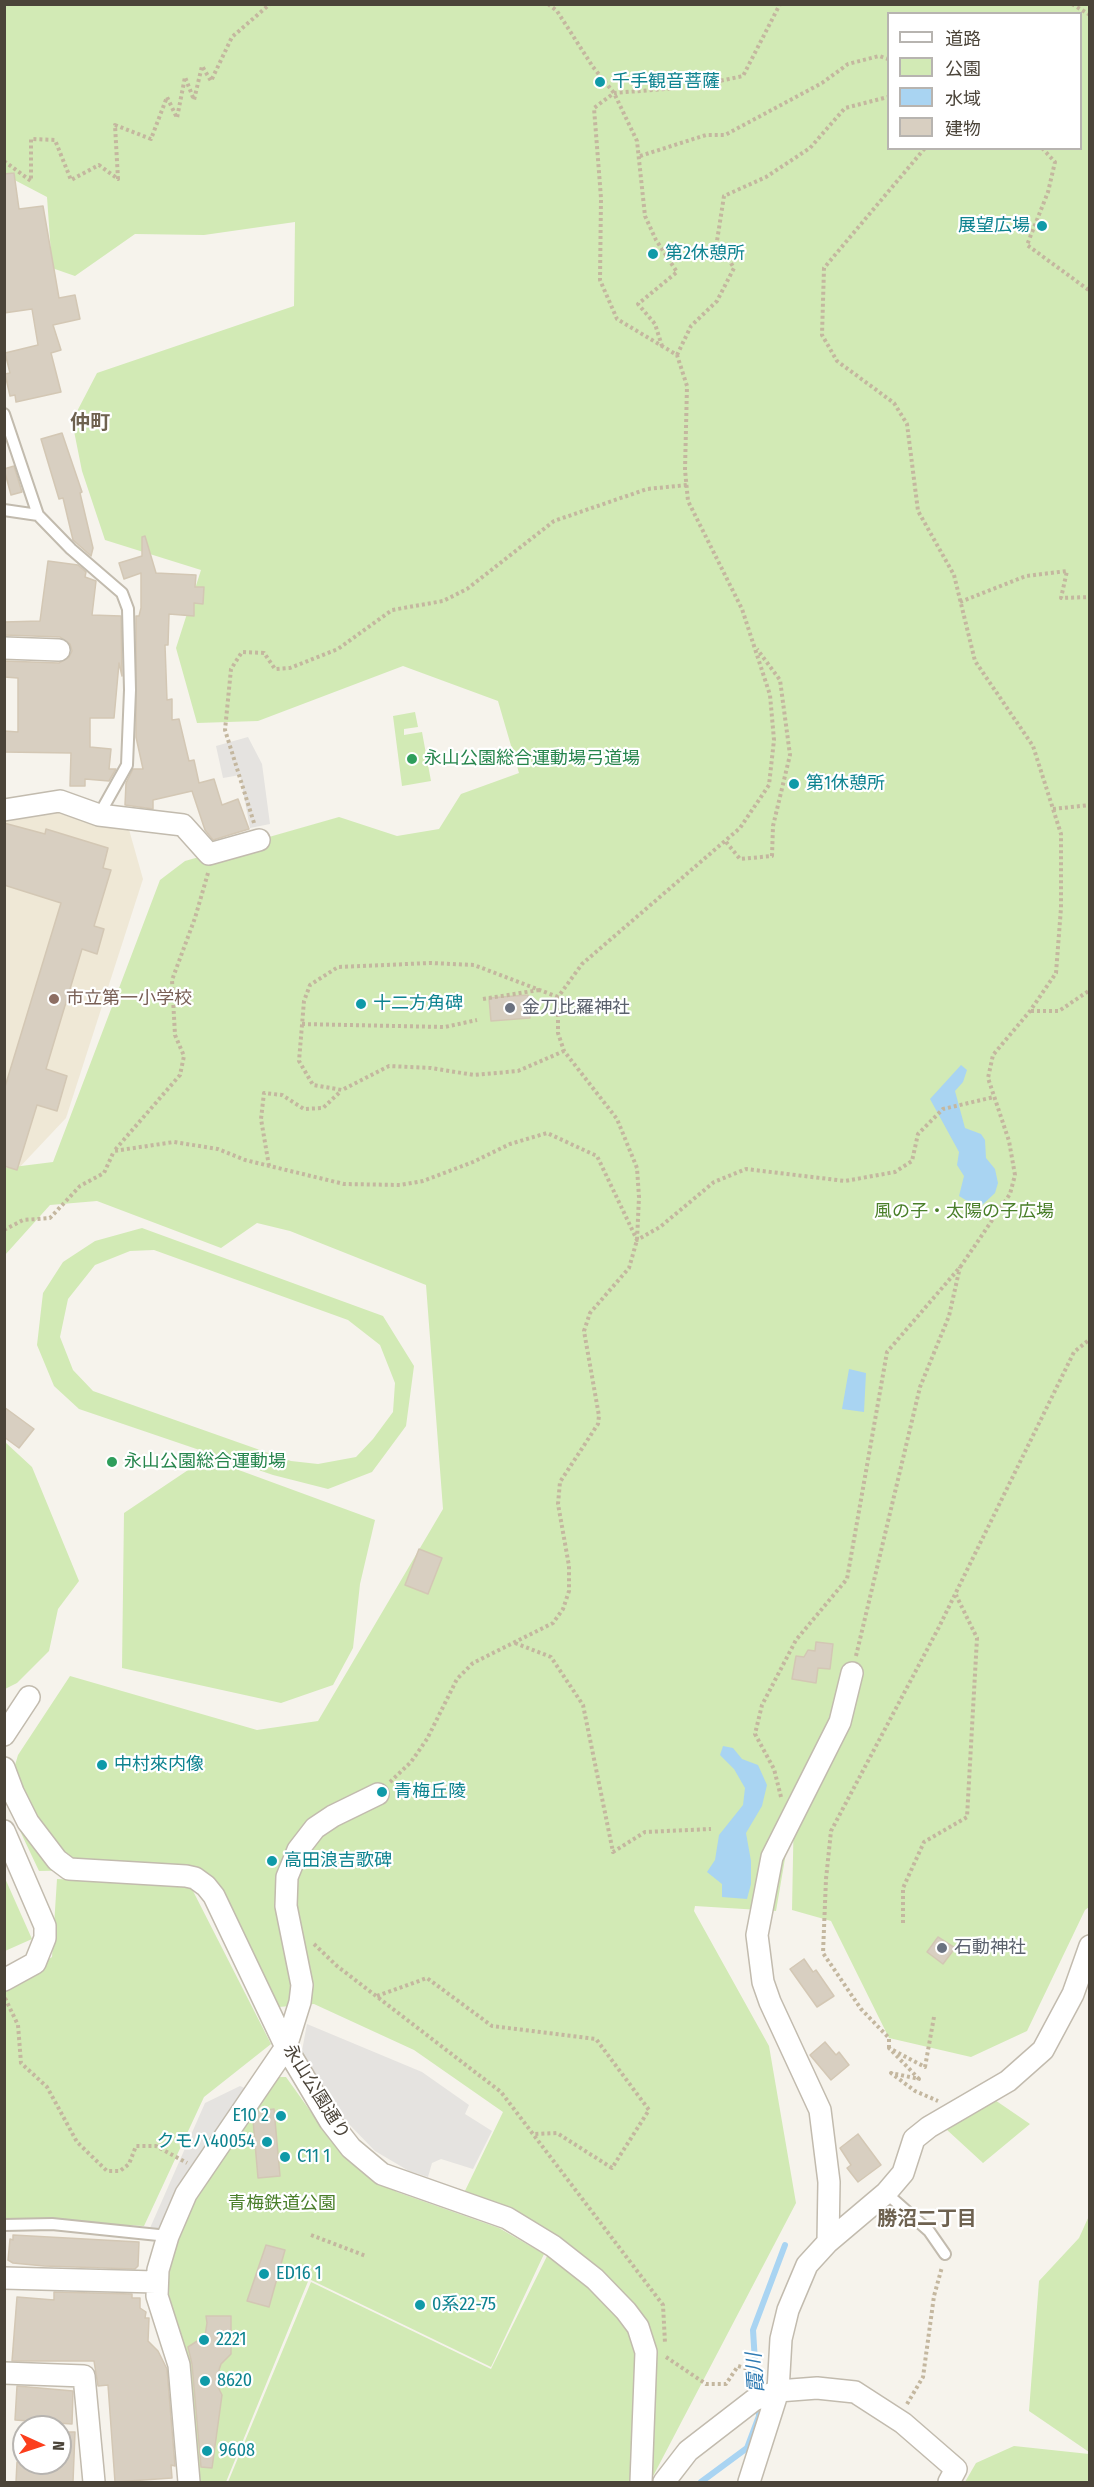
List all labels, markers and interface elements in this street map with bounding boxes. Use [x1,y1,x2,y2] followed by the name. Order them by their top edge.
[887,12,1082,150] legend
[945,28,981,50] text: 道路
[945,58,981,80] text: 公園
[612,71,720,93] place label: 千手観音菩薩
[593,75,607,89] marker: 千手観音菩薩
[945,88,981,110] text: 水域
[945,118,981,140] text: 建物
[958,215,1030,237] place label: 展望広場
[1035,219,1049,233] marker: 展望広場
[665,243,745,265] place label: 第2休憩所
[646,247,660,261] marker: 第2休憩所
[70,411,110,435] district label: 仲町
[424,748,640,770] place label: 永山公園総合運動場弓道場
[405,752,419,766] marker: 永山公園総合運動場弓道場
[806,773,885,795] place label: 第1休憩所
[787,777,801,791] marker: 第1休憩所
[66,988,192,1010] place label: 市立第一小学校
[47,992,61,1006] marker: 市立第一小学校
[373,993,463,1015] place label: 十二方角碑
[354,997,368,1011] marker: 十二方角碑
[522,997,630,1019] place label: 金刀比羅神社
[503,1001,517,1015] marker: 金刀比羅神社
[874,1201,1054,1223] park label: 風の子・太陽の子広場
[124,1451,286,1473] place label: 永山公園総合運動場
[105,1455,119,1469] marker: 永山公園総合運動場
[114,1754,204,1776] place label: 中村來内像
[95,1758,109,1772] marker: 中村來内像
[394,1781,466,1803] place label: 青梅丘陵
[375,1785,389,1799] marker: 青梅丘陵
[284,1850,392,1872] place label: 高田浪吉歌碑
[265,1854,279,1868] marker: 高田浪吉歌碑
[954,1937,1026,1959] place label: 石動神社
[935,1941,949,1955] marker: 石動神社
[278,2040,354,2144] street label: 永山公園通り
[232,2105,269,2127] place label: E10 2
[274,2109,288,2123] marker: E10 2
[157,2131,255,2153] place label: クモハ40054
[260,2135,274,2149] marker: クモハ40054
[297,2146,330,2168] place label: C11 1
[278,2150,292,2164] marker: C11 1
[228,2193,336,2215] park label: 青梅鉄道公園
[877,2207,977,2231] district label: 勝沼二丁目
[276,2263,322,2285] place label: ED16 1
[257,2267,271,2281] marker: ED16 1
[432,2294,496,2316] place label: 0系22-75
[413,2298,427,2312] marker: 0系22-75
[216,2329,246,2351] place label: 2221
[197,2333,211,2347] marker: 2221
[743,2352,769,2394] water label: 霞川
[217,2370,252,2392] place label: 8620
[198,2374,212,2388] marker: 8620
[12,2415,72,2475] north arrow
[219,2440,255,2462] place label: 9608
[49,2441,68,2451] text: N
[200,2444,214,2458] marker: 9608

